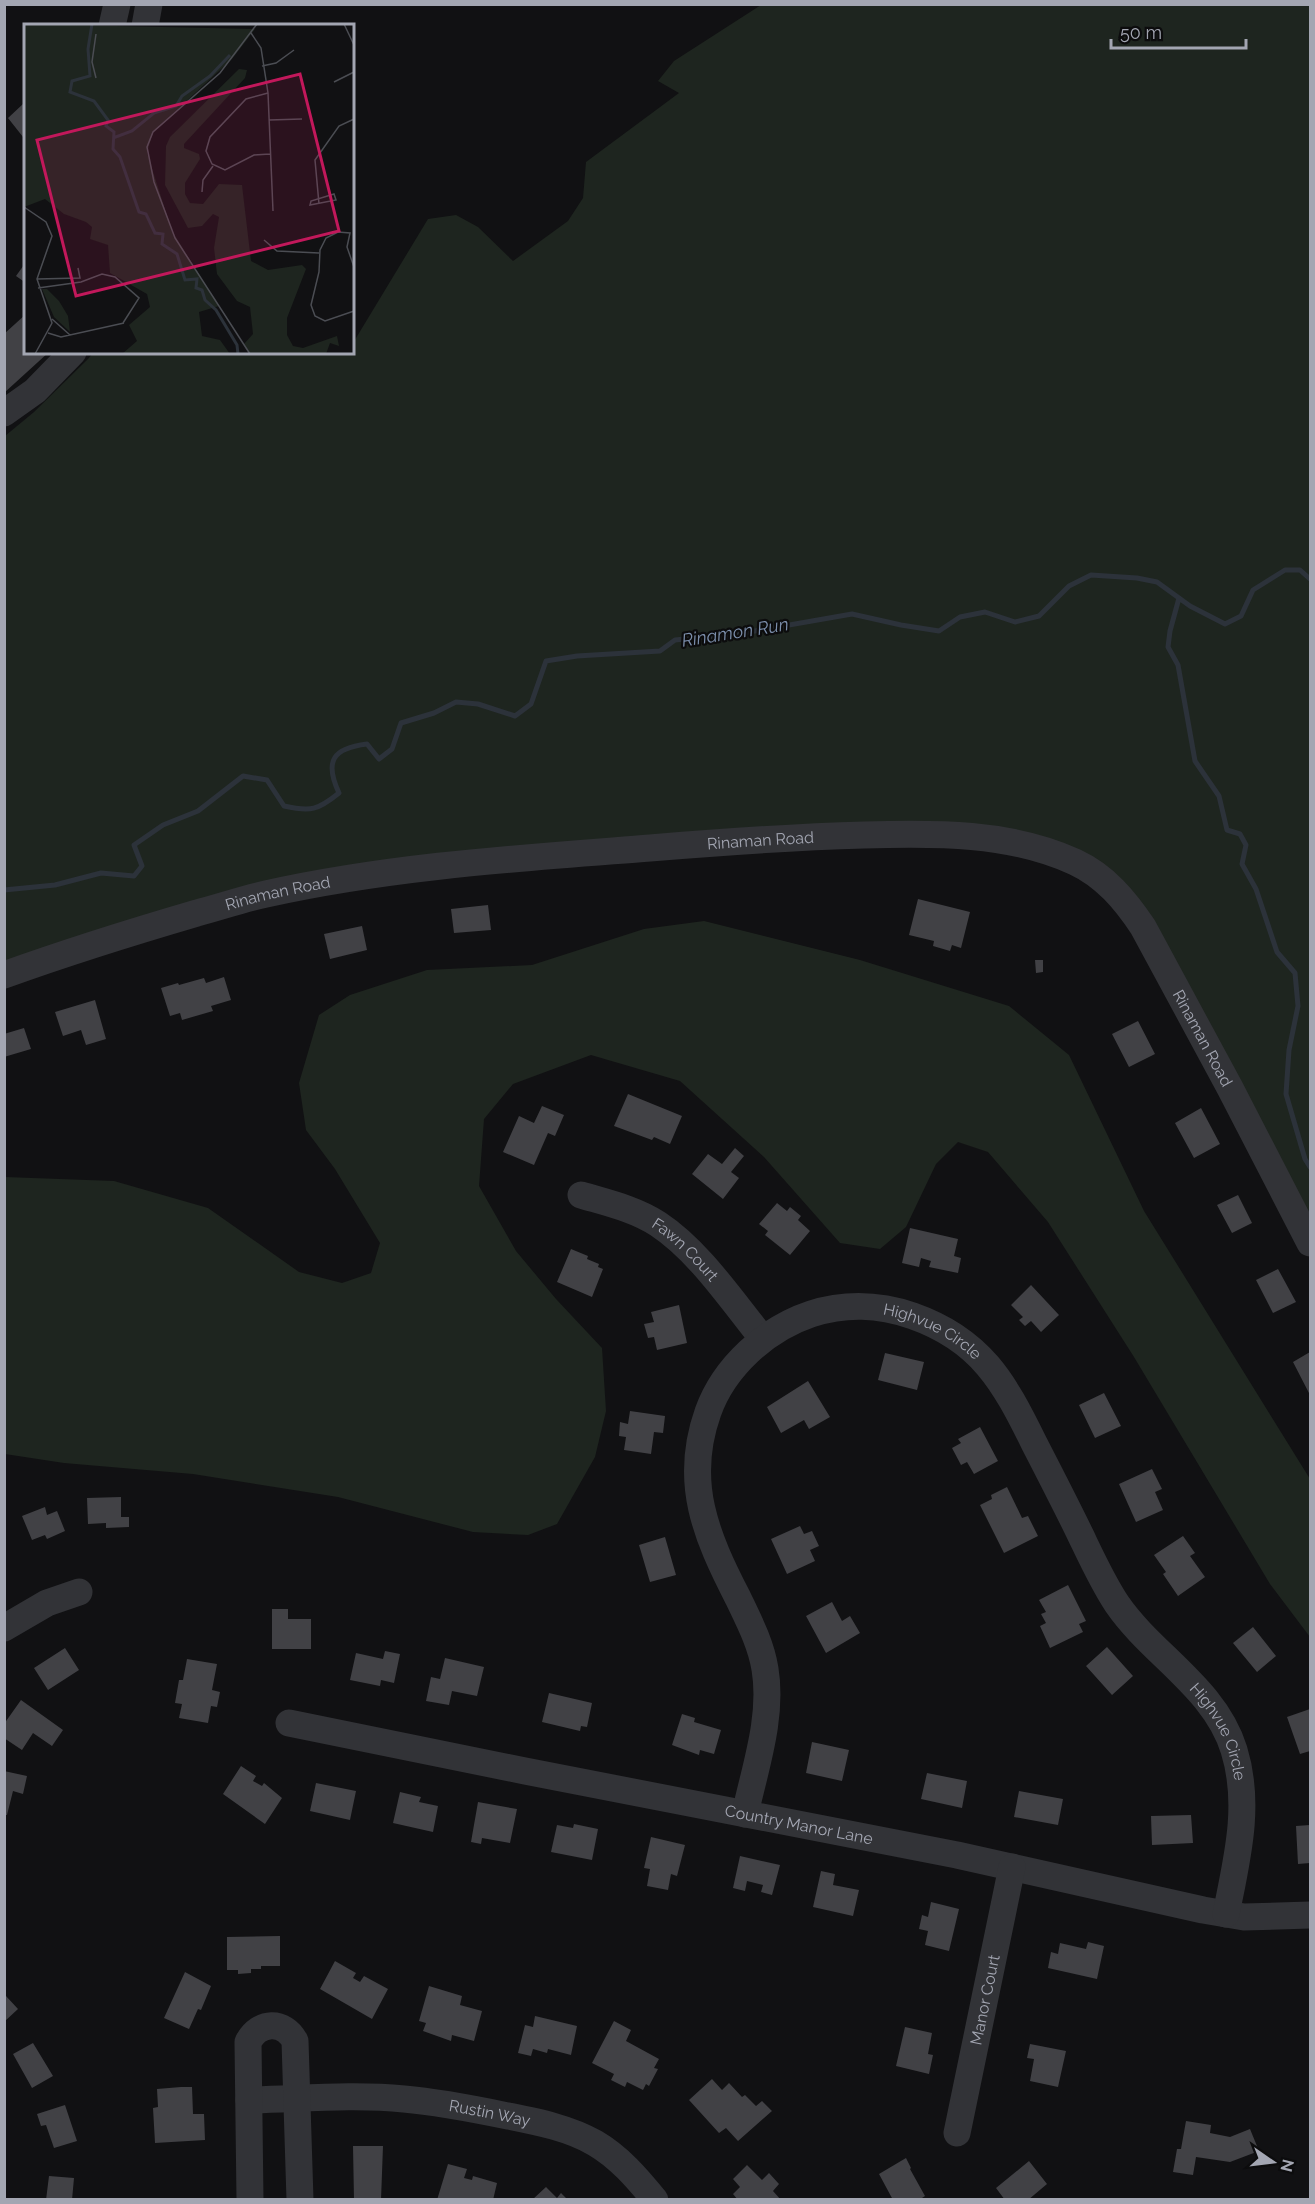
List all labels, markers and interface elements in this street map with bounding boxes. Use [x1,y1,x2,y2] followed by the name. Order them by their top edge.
[1111,12,1246,50] scale bar
[1120,22,1162,43] text: 50 m
[24,24,354,354] inset map
[680,613,790,651] water label: Rinamon Run
[706,827,814,853] street label: Rinaman Road
[223,872,332,914] street label: Rinaman Road
[1169,986,1237,1090] street label: Rinaman Road
[649,1213,723,1285] street label: Fawn Court
[882,1299,986,1363] street label: Highvue Circle
[1186,1679,1250,1782] street label: Highvue Circle
[723,1801,875,1848] street label: Country Manor Lane
[966,1952,1003,2047] street label: Manor Court
[448,2095,532,2130] street label: Rustin Way
[1243,2132,1303,2192] north arrow
[1276,2157,1298,2174] text: N

